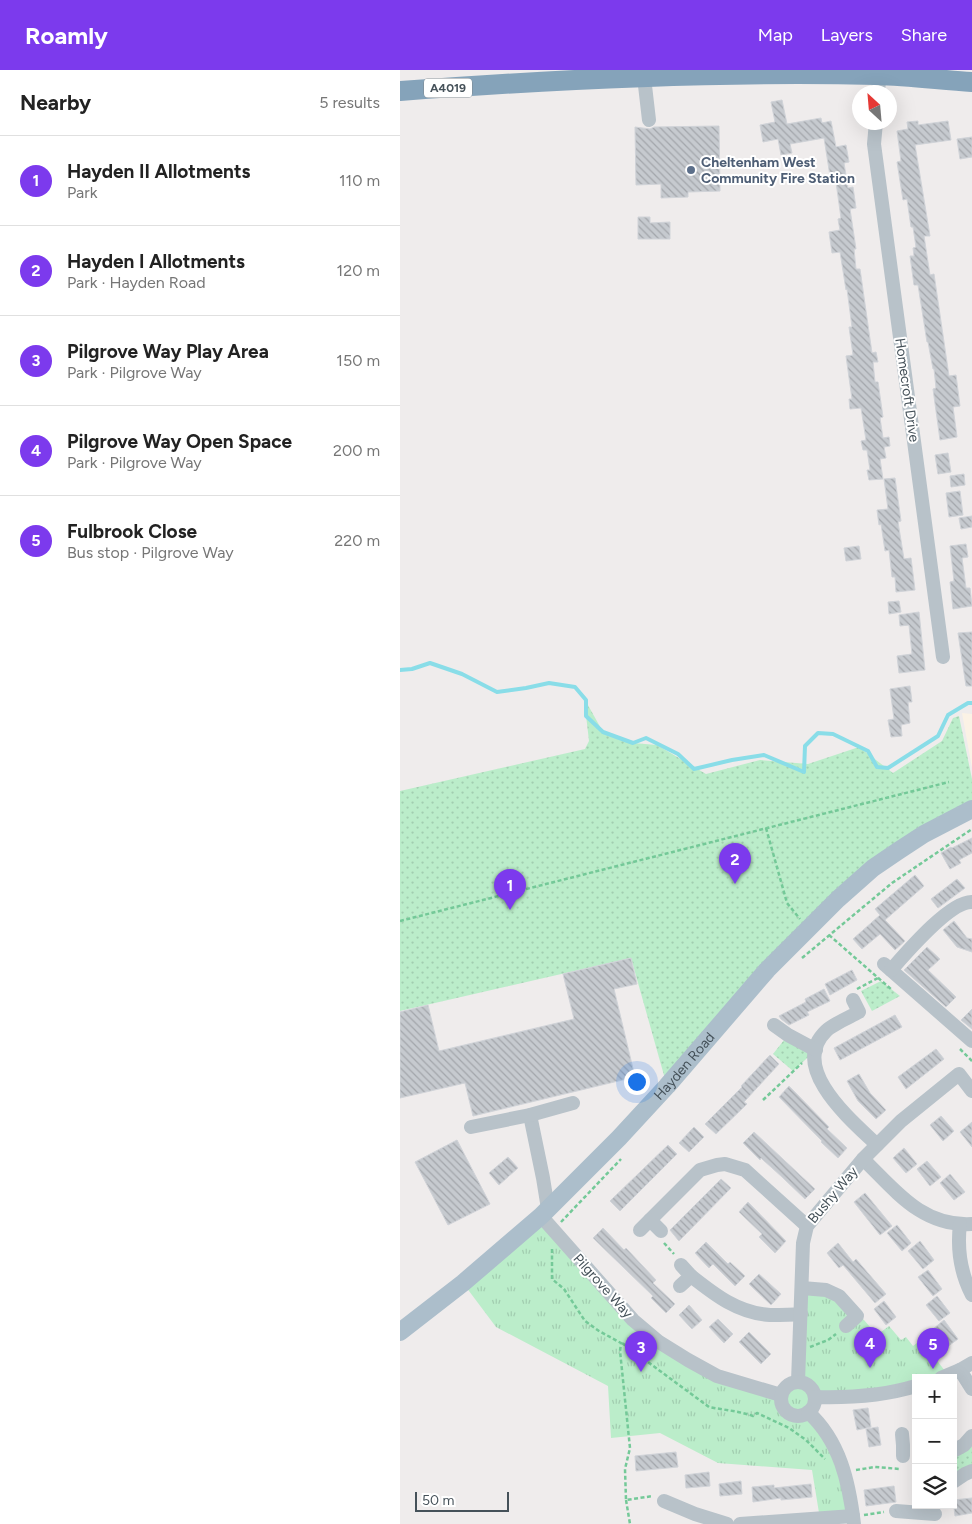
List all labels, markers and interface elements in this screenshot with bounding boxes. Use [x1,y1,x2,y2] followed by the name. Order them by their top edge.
[25,21,108,50] text: Roamly
[758,24,793,46] text: Map
[821,24,873,46] text: Layers
[901,24,947,46] text: Share
[424,78,472,98] road number: A4019
[852,85,897,130] north arrow
[20,90,91,115] text: Nearby
[319,93,380,112] text: 5 results
[701,154,855,187] place label: Cheltenham West Community Fire Station
[67,160,250,183] text: Hayden II Allotments
[685,164,697,176] marker: Cheltenham West Community Fire Station
[33,171,39,190] text: 1
[339,171,380,190] text: 110 m
[67,183,97,202] text: Park
[67,250,245,273] text: Hayden I Allotments
[31,261,41,280] text: 2
[337,261,380,280] text: 120 m
[67,273,206,292] text: Park · Hayden Road
[891,337,923,443] street label: Homecroft Drive
[67,340,269,363] text: Pilgrove Way Play Area
[32,351,40,370] text: 3
[336,351,380,370] text: 150 m
[67,363,202,382] text: Park · Pilgrove Way
[67,430,292,453] text: Pilgrove Way Open Space
[31,441,41,460] text: 4
[333,441,380,460] text: 200 m
[67,453,202,472] text: Park · Pilgrove Way
[67,520,197,543] text: Fulbrook Close
[31,531,41,550] text: 5
[334,531,380,550] text: 220 m
[67,543,234,562] text: Bus stop · Pilgrove Way
[719,843,751,884] pin: 2
[494,869,526,910] pin: 1
[650,1029,718,1103] street label: Hayden Road
[624,1069,650,1095] your location
[804,1163,862,1227] street label: Bushy Way
[570,1250,637,1322] street label: Pilgrove Way
[854,1327,886,1368] pin: 4
[917,1328,949,1369] pin: 5
[625,1331,657,1372] pin: 3
[912,1374,957,1509] map controls
[912,1374,957,1419] button: +
[912,1419,957,1464] button: −
[912,1464,957,1509] button: layers
[415,1489,509,1512] scale bar
[422,1492,454,1509] text: 50 m

